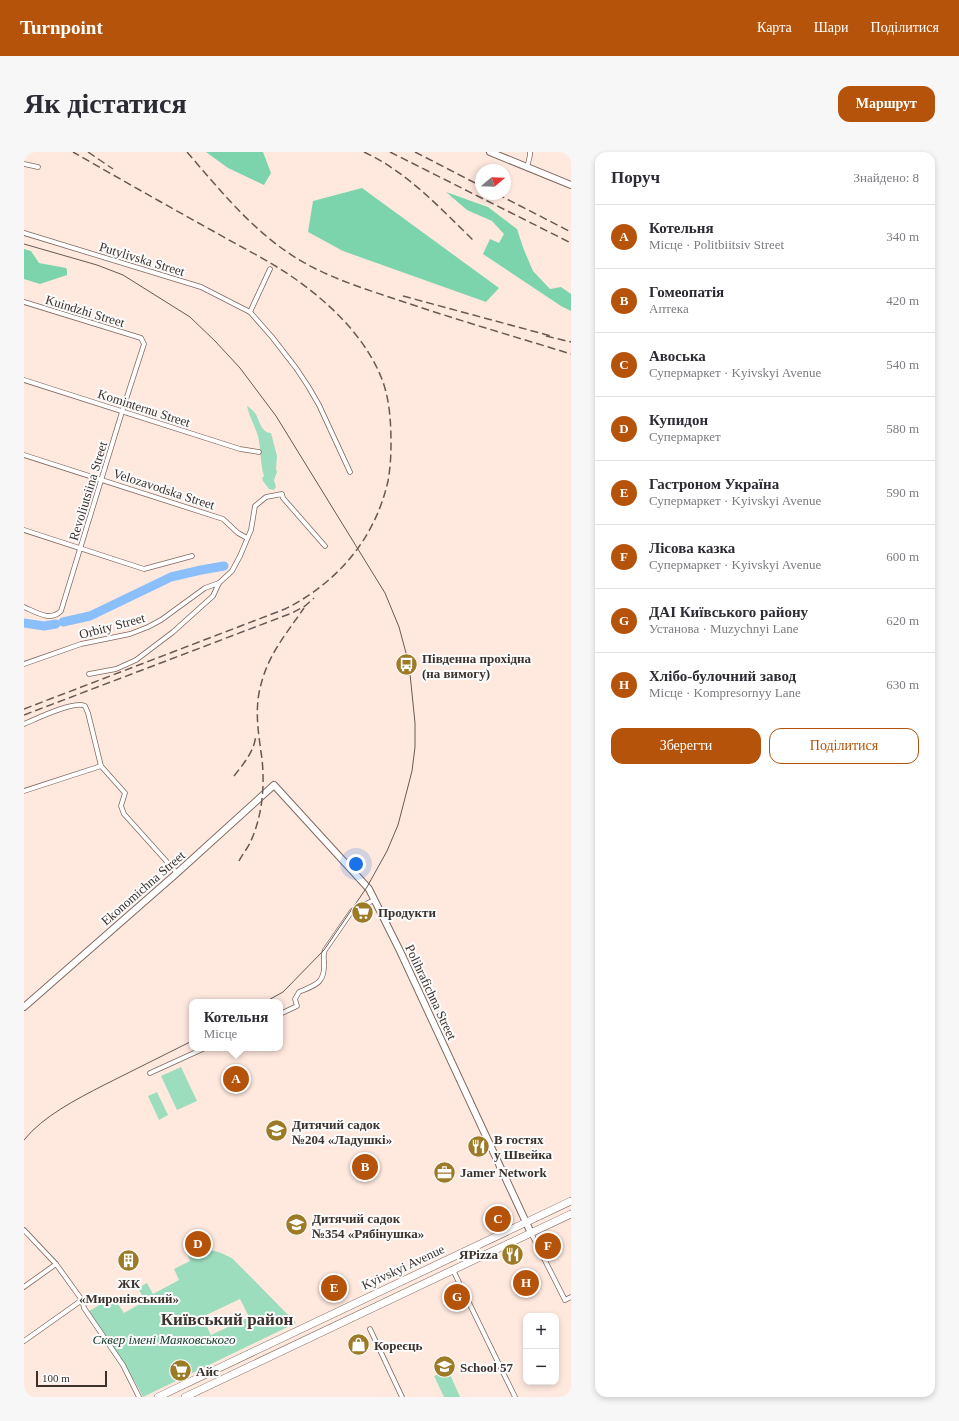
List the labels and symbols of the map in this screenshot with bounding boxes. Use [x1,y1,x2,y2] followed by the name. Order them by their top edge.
[475,164,511,200] north arrow
[98,239,187,279] street label: Putylivska Street
[44,292,127,330] street label: Kuindzhi Street
[96,386,193,430] street label: Kominternu Street
[66,439,110,542] street label: Revoliutsiina Street
[111,466,217,513] street label: Velozavodska Street
[77,610,147,642] street label: Orbity Street
[422,651,532,681] place label: Південна прохідна (на вимогу)
[393,652,419,678] bus stop icon: Південна прохідна (на вимогу)
[98,847,188,928] street label: Ekonomichna Street
[346,854,366,874] your location
[349,899,375,925] supermarket icon: Продукти
[378,905,436,920] place label: Продукти
[402,942,460,1042] street label: Polihrafichna Street
[223,1064,249,1094] pin: A
[292,1117,392,1147] place label: Дитячий садок №204 «Ладушкі»
[264,1118,290,1144] school or university icon: Дитячий садок №204 «Ладушкі»
[494,1132,553,1162] place label: В гостях у Швейка
[465,1133,491,1159] restaurant icon: В гостях у Швейка
[352,1152,378,1182] pin: B
[432,1159,458,1185] office icon: Jamer Network
[460,1165,548,1180] place label: Jamer Network
[485,1204,511,1234] pin: C
[312,1211,424,1241] place label: Дитячий садок №354 «Рябінушка»
[284,1212,310,1238] school or university icon: Дитячий садок №354 «Рябінушка»
[185,1229,211,1259] pin: D
[535,1231,561,1261] pin: F
[359,1241,447,1293] street label: Kyivskyi Avenue
[500,1241,526,1267] restaurant icon: ЯPizza
[459,1247,498,1262] place label: ЯPizza
[116,1248,142,1274] building icon: ЖК «Миронівський»
[513,1268,539,1298] pin: H
[321,1273,347,1303] pin: E
[79,1276,179,1306] place label: ЖК «Миронівський»
[444,1282,470,1312] pin: G
[161,1310,293,1329] district label: Київський район
[93,1332,236,1347] park label: Сквер імені Маяковського
[345,1332,371,1358] shop icon: Кореєць
[374,1338,422,1353] place label: Кореєць
[432,1354,458,1380] school or university icon: School 57
[168,1358,194,1384] supermarket icon: Айс
[460,1360,514,1375] place label: School 57
[196,1364,219,1379] place label: Айс
[36,1369,107,1388] scale bar

